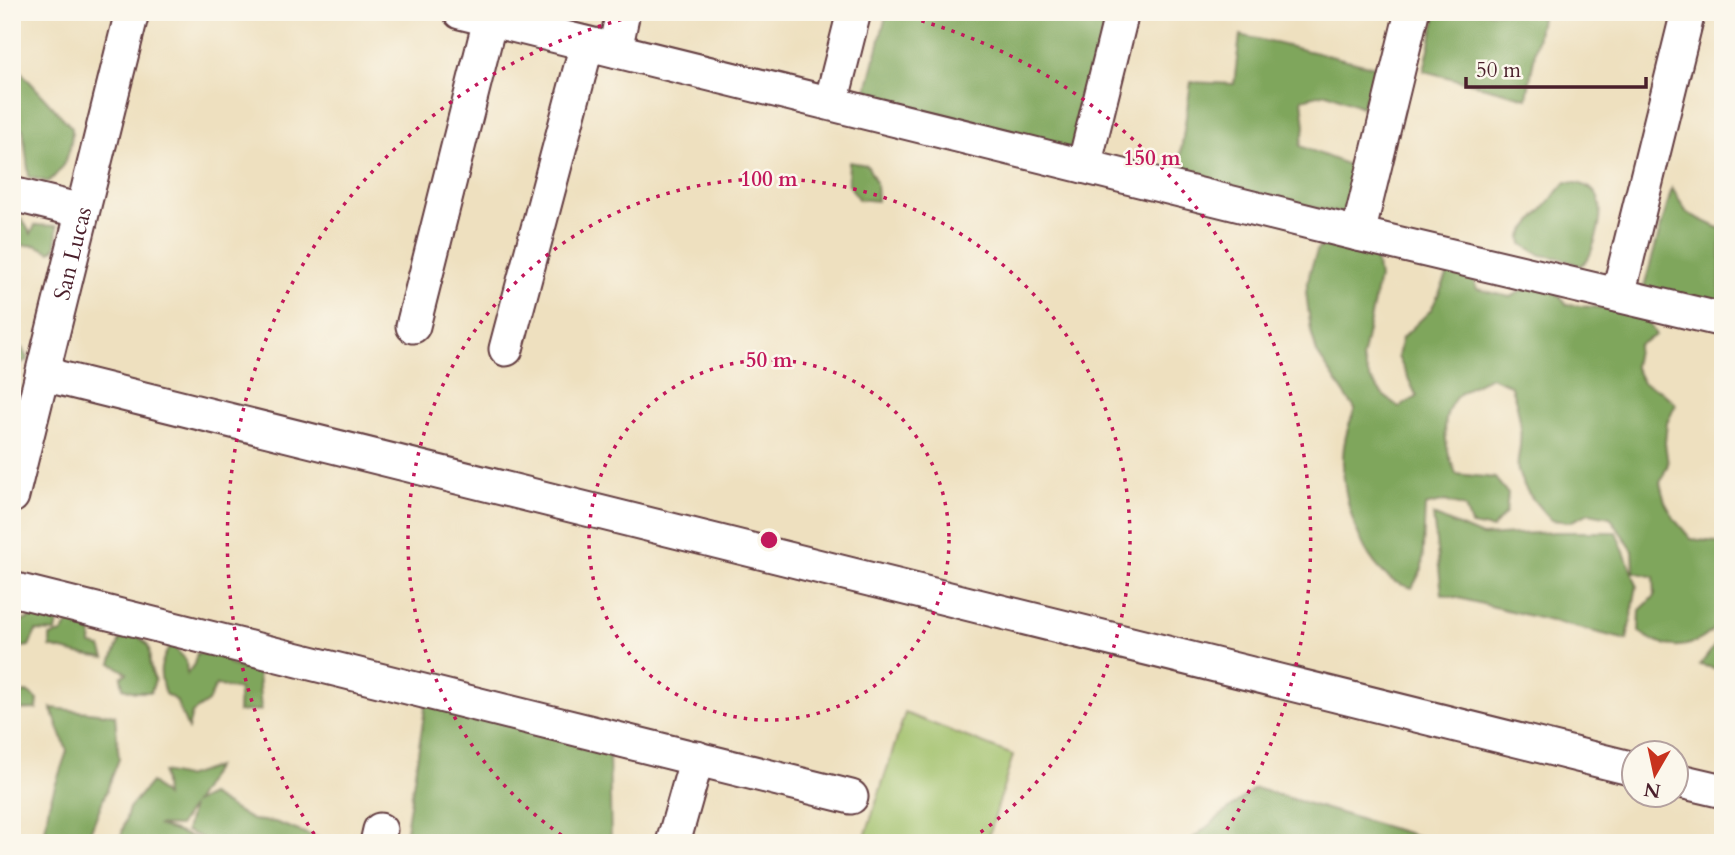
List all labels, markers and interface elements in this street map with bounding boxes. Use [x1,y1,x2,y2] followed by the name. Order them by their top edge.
[1466,46,1646,90] scale bar
[1476,56,1521,85] text: 50 m
[1123,144,1181,173] text: 150 m
[740,165,798,194] text: 100 m
[46,203,99,304] street label: San Lucas
[746,346,793,375] text: 50 m
[757,528,781,552] centre of rings
[1620,740,1690,810] north arrow
[1642,776,1663,804] text: N

